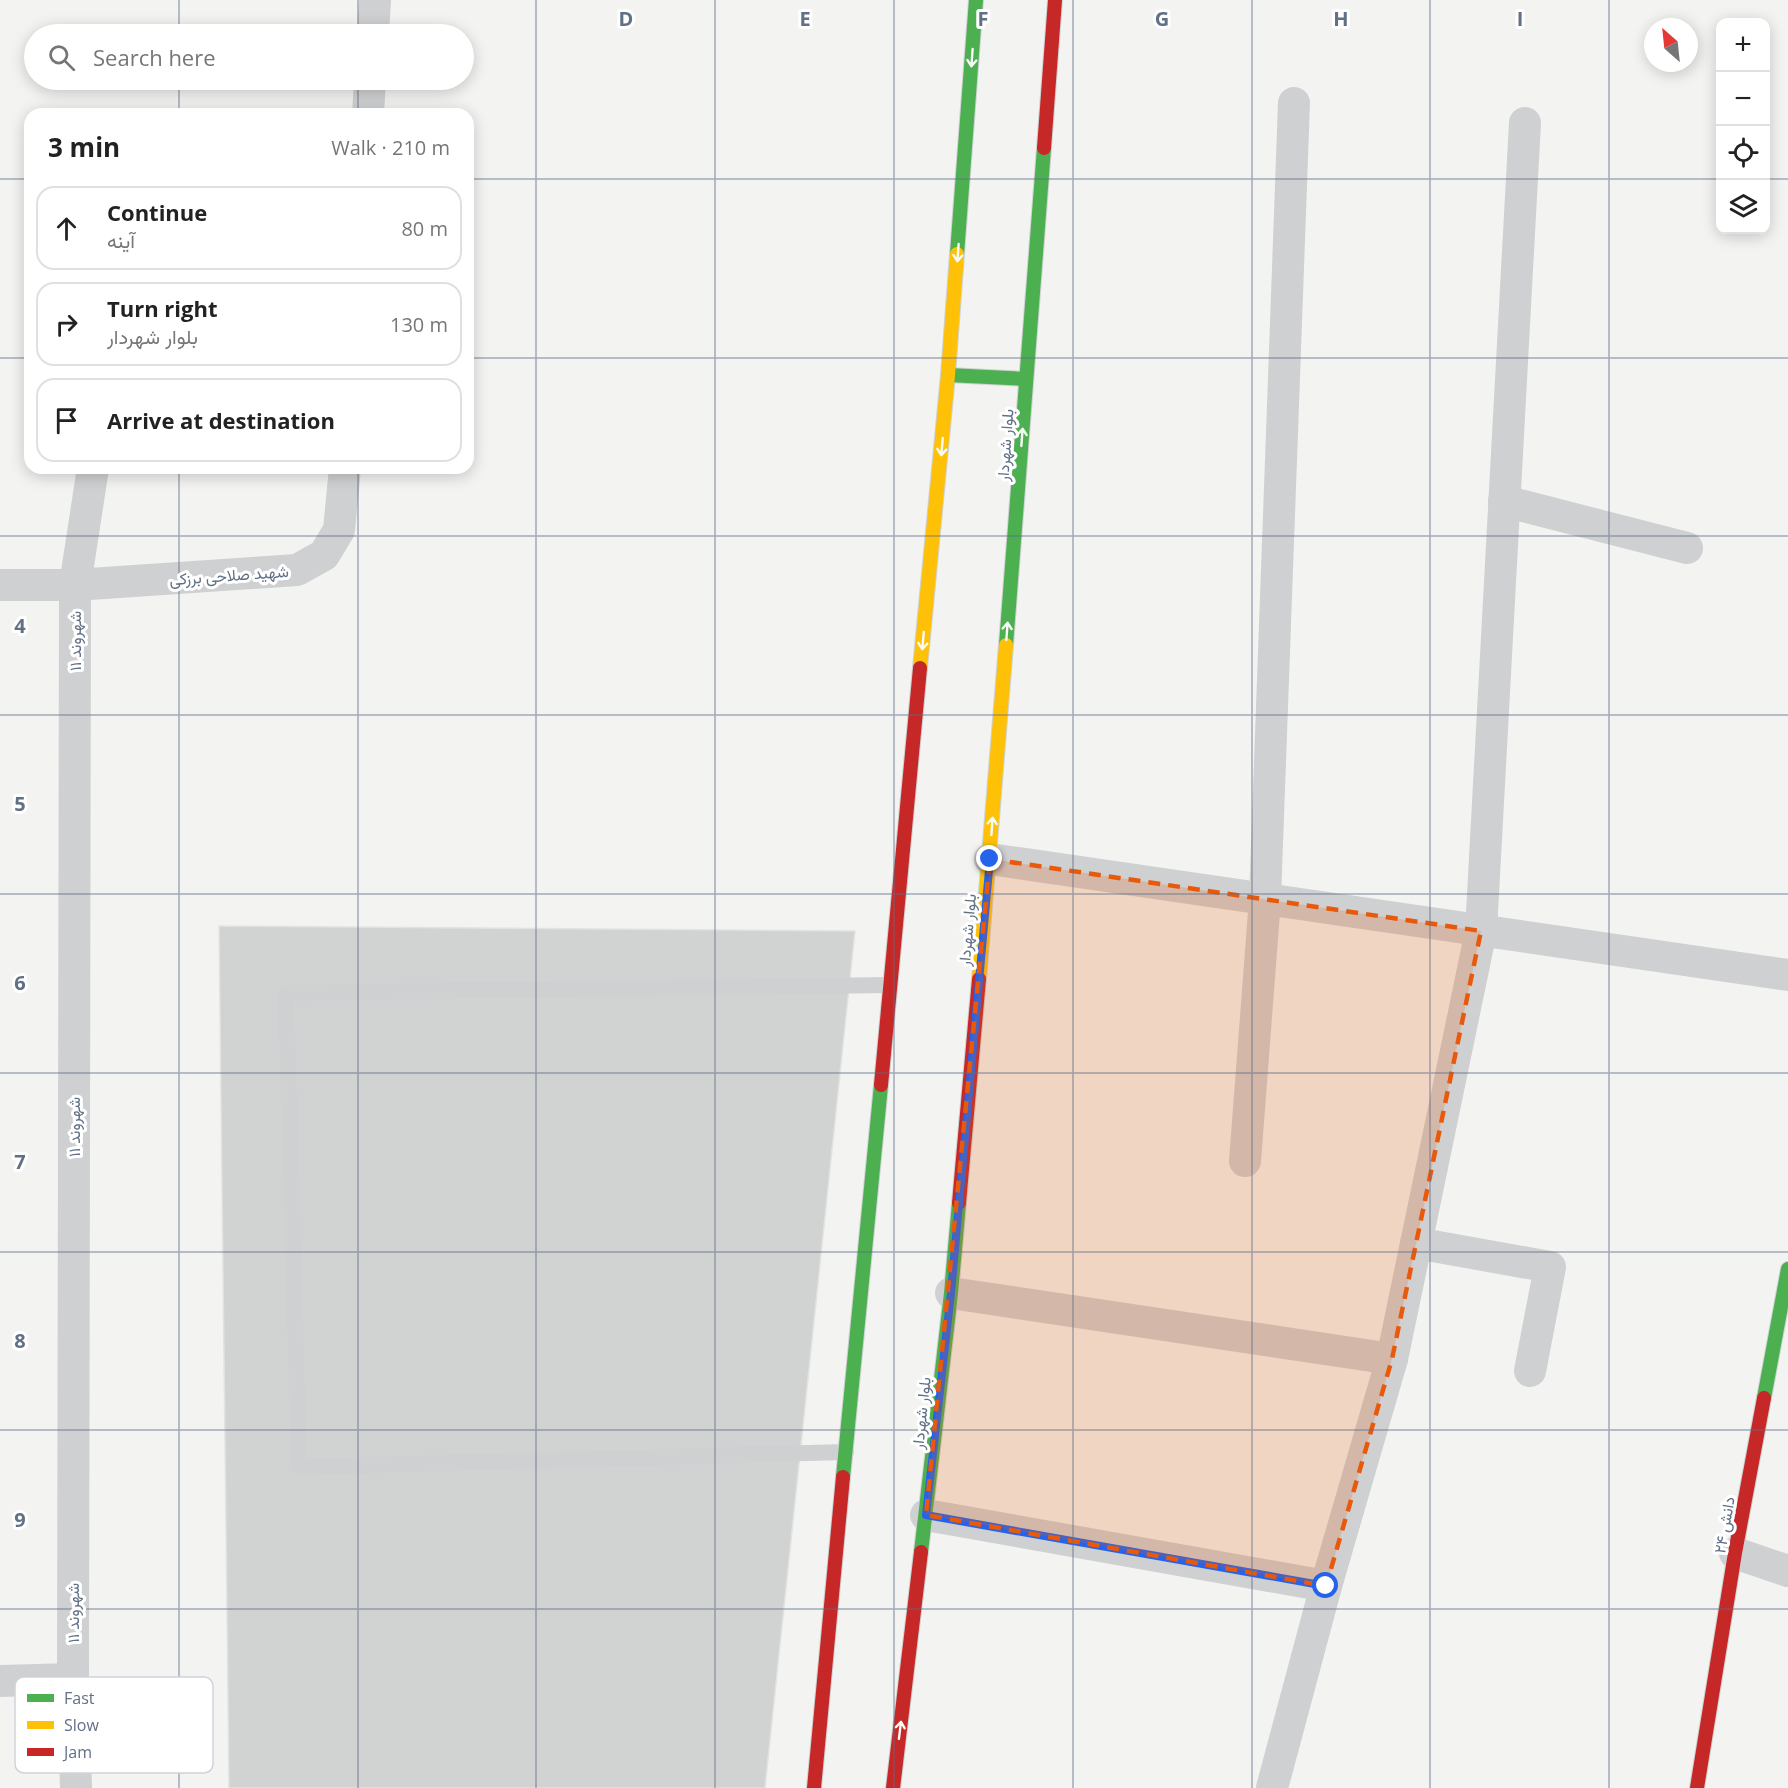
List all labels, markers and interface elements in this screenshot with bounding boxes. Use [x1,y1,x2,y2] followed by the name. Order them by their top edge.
[619,5,633,32] text: D
[799,5,811,32] text: E
[978,5,988,32] text: F
[1155,5,1169,32] text: G
[1333,5,1349,32] text: H
[1517,5,1523,32] text: I
[1644,18,1698,72] north arrow
[1716,18,1770,234] map controls
[1716,18,1770,72] button: +
[24,24,474,90] search box
[45,41,78,74] icon: search
[93,42,216,72] text: Search here
[966,48,977,68] one-way arrow
[1716,72,1770,126] button: −
[1716,126,1770,180] button: locate
[48,129,120,165] text: 3 min
[331,134,450,161] text: Walk · 210 m
[1716,180,1770,234] button: layers
[107,197,207,227] text: Continue
[50,212,83,245] icon: ahead
[401,215,448,242] text: 80 m
[107,227,135,254] text: آینه
[952,242,963,262] one-way arrow
[107,293,218,323] text: Turn right
[50,308,83,341] icon: right
[390,311,448,338] text: 130 m
[107,323,198,350] text: بلوار شهردار
[50,404,83,437] icon: arrive
[107,405,335,435] text: Arrive at destination
[991,408,1019,483] street label: بلوار شهردار
[1017,427,1028,447] one-way arrow
[936,437,947,457] one-way arrow
[169,560,289,590] street label: شهید صلاحی برزکی
[64,611,86,671] street label: شهروند ۱۱
[14,612,26,639] text: 4
[1002,622,1013,642] one-way arrow
[917,631,928,651] one-way arrow
[14,790,26,817] text: 5
[987,816,998,836] one-way arrow
[976,845,1002,871] route end
[953,893,981,968] street label: بلوار شهردار
[14,969,26,996] text: 6
[63,1097,85,1157] street label: شهروند ۱۱
[14,1148,26,1175] text: 7
[14,1327,26,1354] text: 8
[906,1376,936,1451] street label: بلوار شهردار
[1708,1495,1740,1555] street label: دانش ۲۴
[14,1506,26,1533] text: 9
[1312,1572,1338,1598] route start
[62,1583,84,1643] street label: شهروند ۱۱
[15,1677,213,1773] legend
[64,1687,95,1709] text: Fast
[64,1714,99,1736] text: Slow
[894,1720,905,1740] one-way arrow
[62,1741,92,1763] text: Jam

